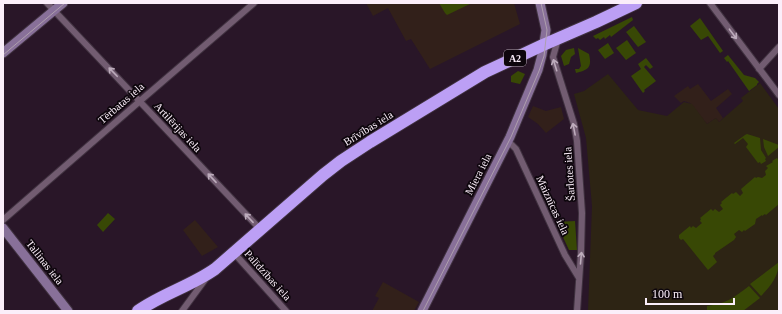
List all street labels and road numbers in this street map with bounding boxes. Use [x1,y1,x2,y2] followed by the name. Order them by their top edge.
[504,50,526,66] road number: A2
[96,80,146,126] street label: Tērbatas iela
[152,100,204,154] street label: Artilērijas iela
[341,108,395,148] street label: Brīvības iela
[561,147,577,201] street label: Šarlotes iela
[462,151,494,197] street label: Miera iela
[534,174,572,237] street label: Maiznīcas iela
[24,237,66,287] street label: Tallinas iela
[242,247,294,303] street label: Palīdzības iela

